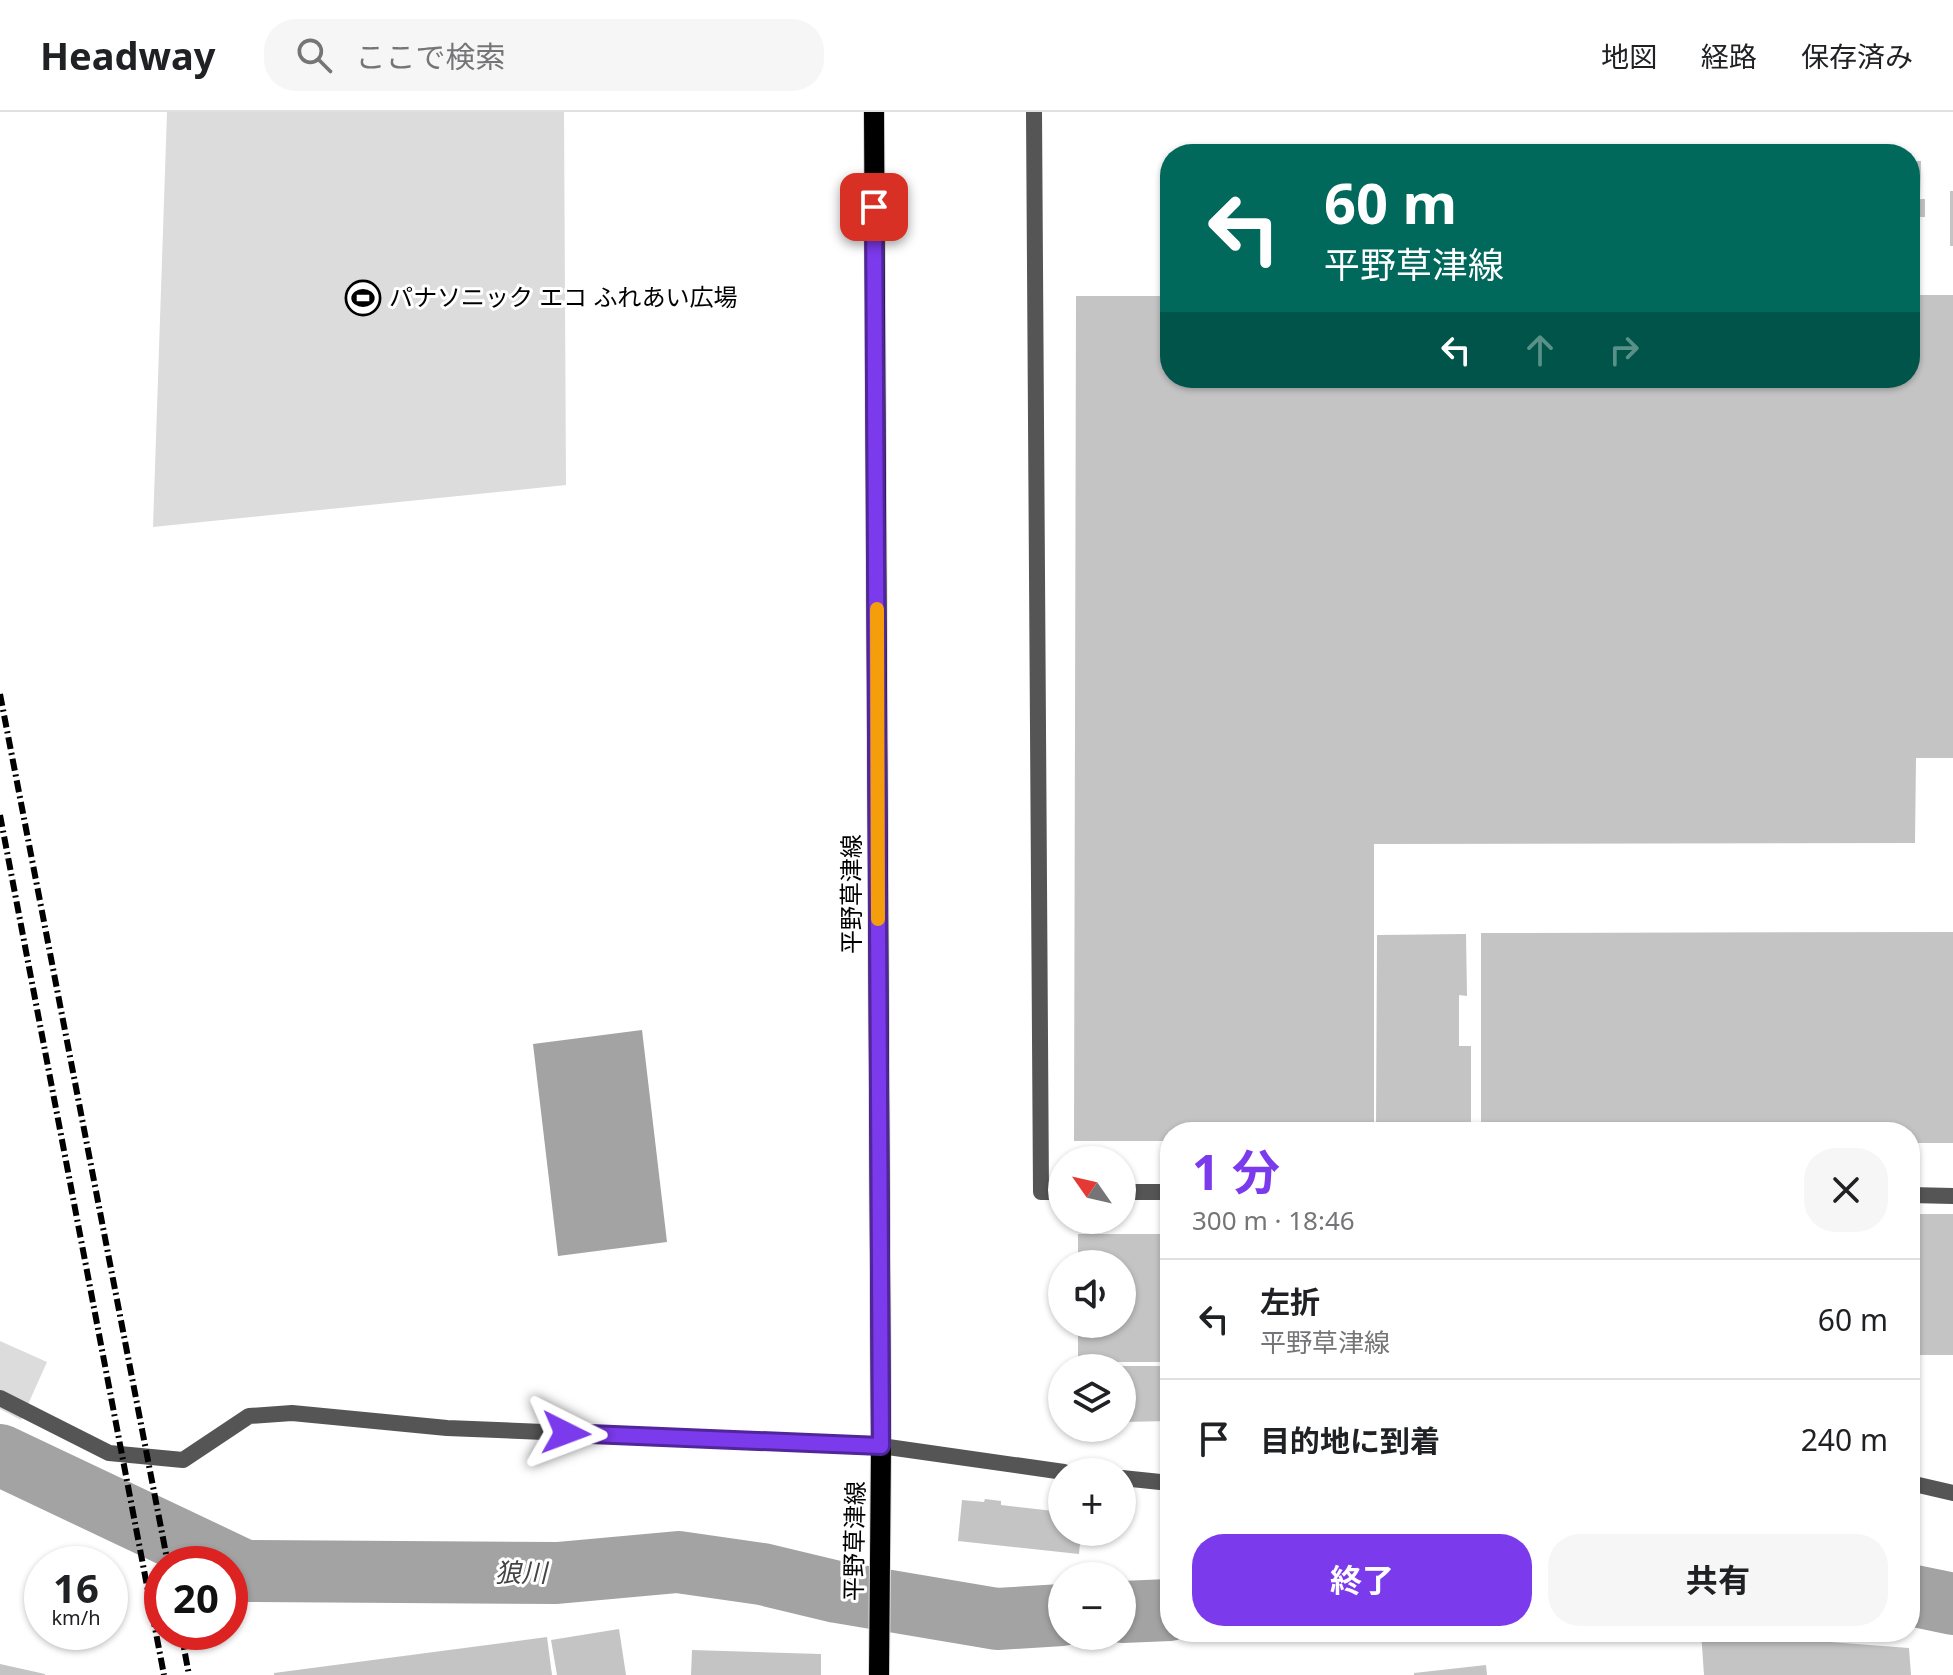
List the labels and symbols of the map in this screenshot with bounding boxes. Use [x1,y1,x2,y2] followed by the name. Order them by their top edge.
[840,173,908,241] pin
[344,279,382,317] sports icon: パナソニック エコ ふれあい広場
[389,280,737,313] place label: パナソニック エコ ふれあい広場
[834,834,867,954] street label: 平野草津線
[1048,1146,1136,1234] north arrow
[524,1391,608,1475] position arrow
[836,1481,871,1601] street label: 平野草津線
[144,1546,248,1650] speed limit sign: 20
[495,1554,550,1590] water label: 狼川

